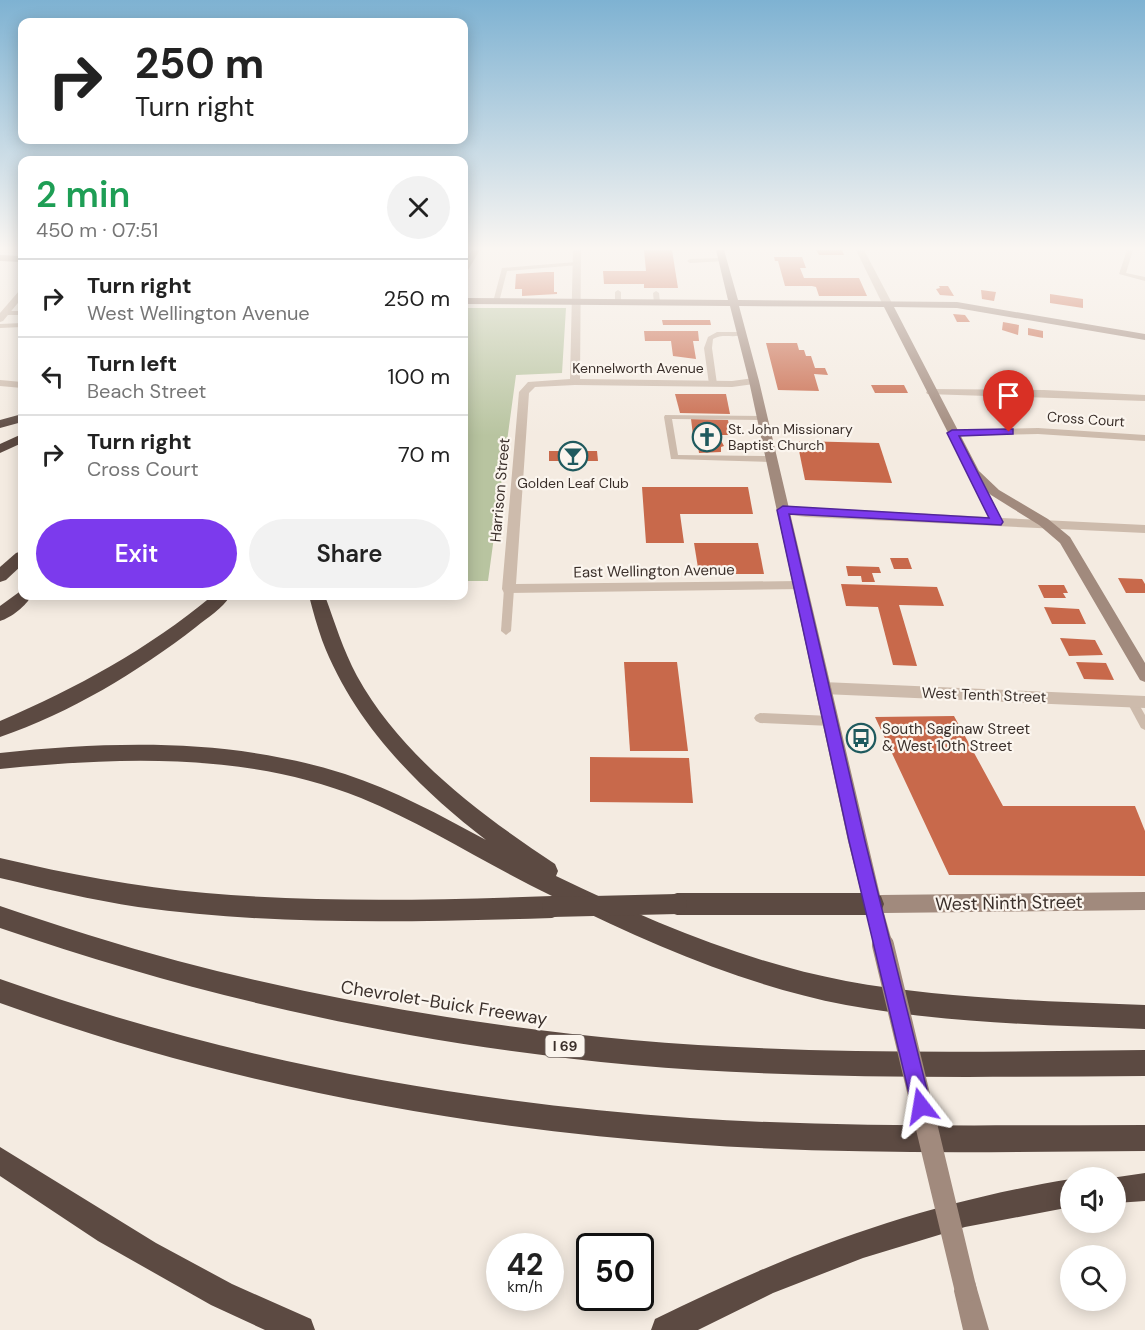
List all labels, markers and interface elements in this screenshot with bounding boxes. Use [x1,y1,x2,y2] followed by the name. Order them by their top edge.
[135,36,264,91] text: 250 m
[36,42,114,120] icon: right
[135,89,255,124] text: Turn right
[36,171,130,218] text: 2 min
[387,176,450,239] button: close
[36,217,158,243] text: 450 m · 07:51
[87,271,192,300] text: Turn right
[36,282,69,315] icon: right
[383,284,450,313] text: 250 m
[87,300,310,326] text: West Wellington Avenue
[87,349,177,378] text: Turn left
[572,359,704,377] street label: Kennelworth Avenue
[36,360,69,393] icon: left
[388,362,450,391] text: 100 m
[983,370,1034,432] pin
[87,378,206,404] text: Beach Street
[992,379,1025,412] icon: arrive
[1046,407,1126,431] street label: Cross Court
[728,420,853,454] place label: St. John Missionary Baptist Church
[691,421,723,453] church icon: St. John Missionary Baptist Church
[87,427,192,456] text: Turn right
[485,437,515,543] street label: Harrison Street
[36,438,69,471] icon: right
[398,440,450,469] text: 70 m
[557,440,589,472] bar icon: Golden Leaf Club
[87,456,199,482] text: Cross Court
[517,474,629,492] place label: Golden Leaf Club
[36,519,237,588] button: Exit
[249,519,450,588] button: Share
[573,560,735,582] street label: East Wellington Avenue
[921,683,1047,707] street label: West Tenth Street
[882,719,1030,756] place label: South Saginaw Street & West 10th Street
[845,722,877,754] bus stop icon: South Saginaw Street & West 10th Street
[935,890,1083,916] street label: West Ninth Street
[339,975,549,1031] street label: Chevrolet-Buick Freeway
[546,1035,584,1057] road number: I 69
[889,1074,953,1138] position arrow
[1060,1167,1126,1311] map controls
[1060,1167,1126,1233] button: sound
[576,1233,654,1311] speed limit sign: 50
[507,1245,543,1284] text: 42
[1060,1245,1126,1311] button: search
[507,1277,543,1297] text: km/h

